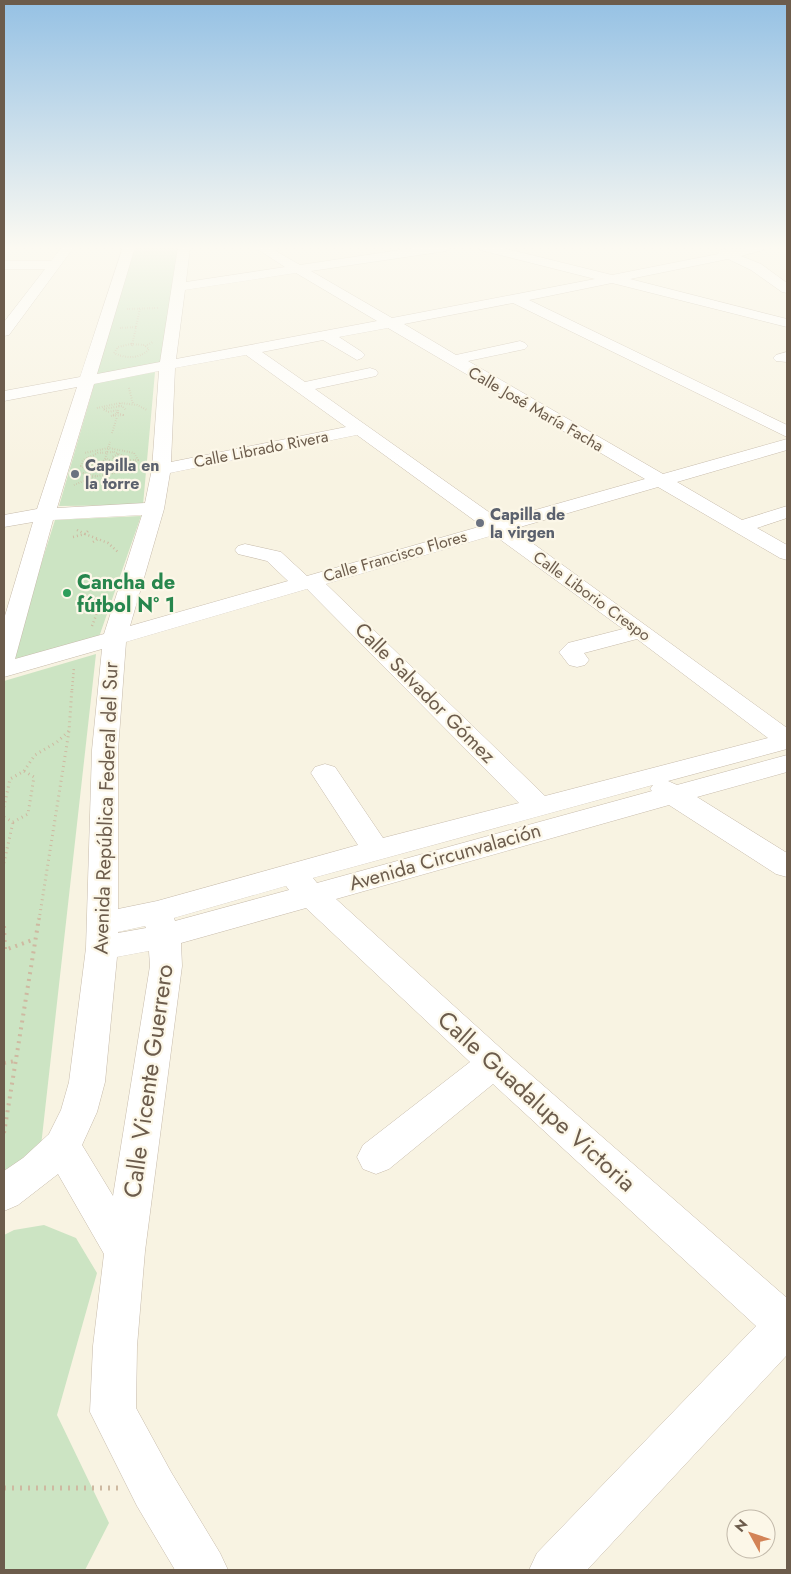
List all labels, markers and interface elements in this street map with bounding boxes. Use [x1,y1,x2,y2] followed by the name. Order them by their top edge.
[464,361,608,457] street label: Calle José María Facha
[192,425,330,473] street label: Calle Librado Rivera
[85,454,160,495] place label: Capilla en la torre
[69,468,81,480] marker: Capilla en la torre
[490,503,565,544] place label: Capilla de la virgen
[474,517,486,529] marker: Capilla de la virgen
[321,525,469,587] street label: Calle Francisco Flores
[529,545,656,647] street label: Calle Liborio Crespo
[77,568,175,620] place label: Cancha de fútbol N° 1
[61,587,73,599] marker: Cancha de fútbol N° 1
[348,616,502,770] street label: Calle Salvador Gómez
[86,661,126,955] street label: Avenida República Federal del Sur
[346,816,544,898] street label: Avenida Circunvalación
[114,962,182,1200] street label: Calle Vicente Guerrero
[430,1002,644,1200] street label: Calle Guadalupe Victoria
[726,1509,776,1559] north arrow
[730,1515,752,1536] text: N

